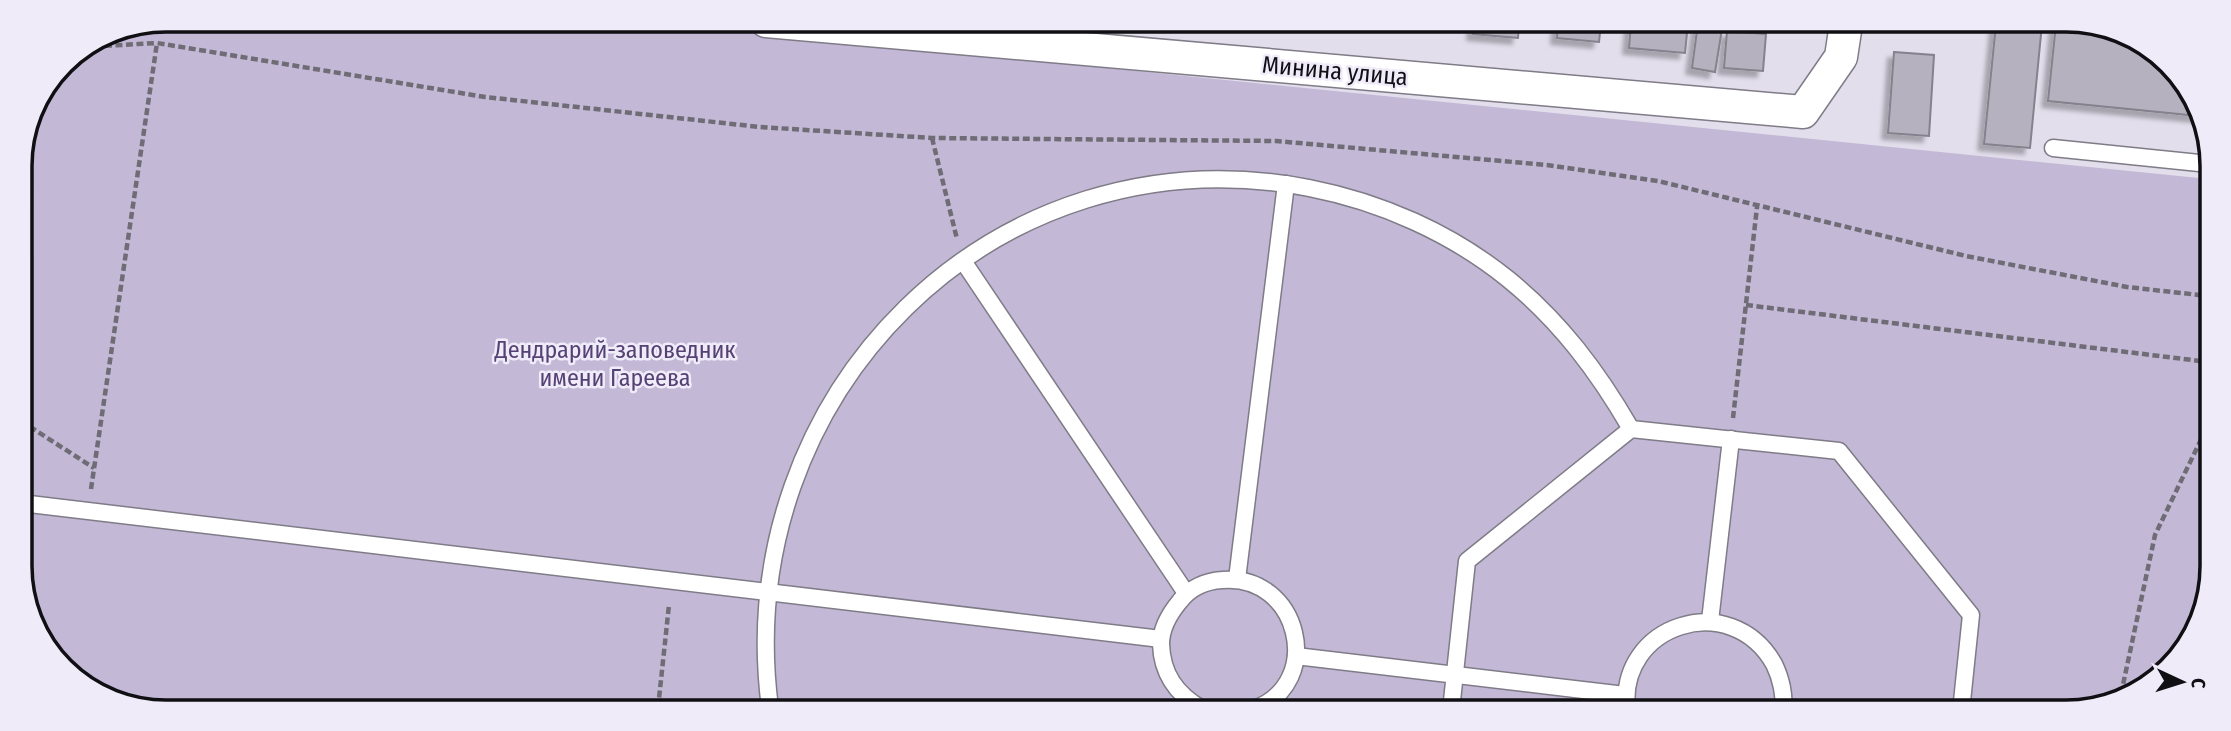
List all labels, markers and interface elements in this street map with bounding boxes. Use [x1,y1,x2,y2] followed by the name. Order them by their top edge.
[1261,51,1409,91] street label: Минина улица
[493,336,736,392] park label: Дендрарий-заповедник имени Гареева
[2147,647,2217,717] north arrow
[2187,677,2210,689] text: С

